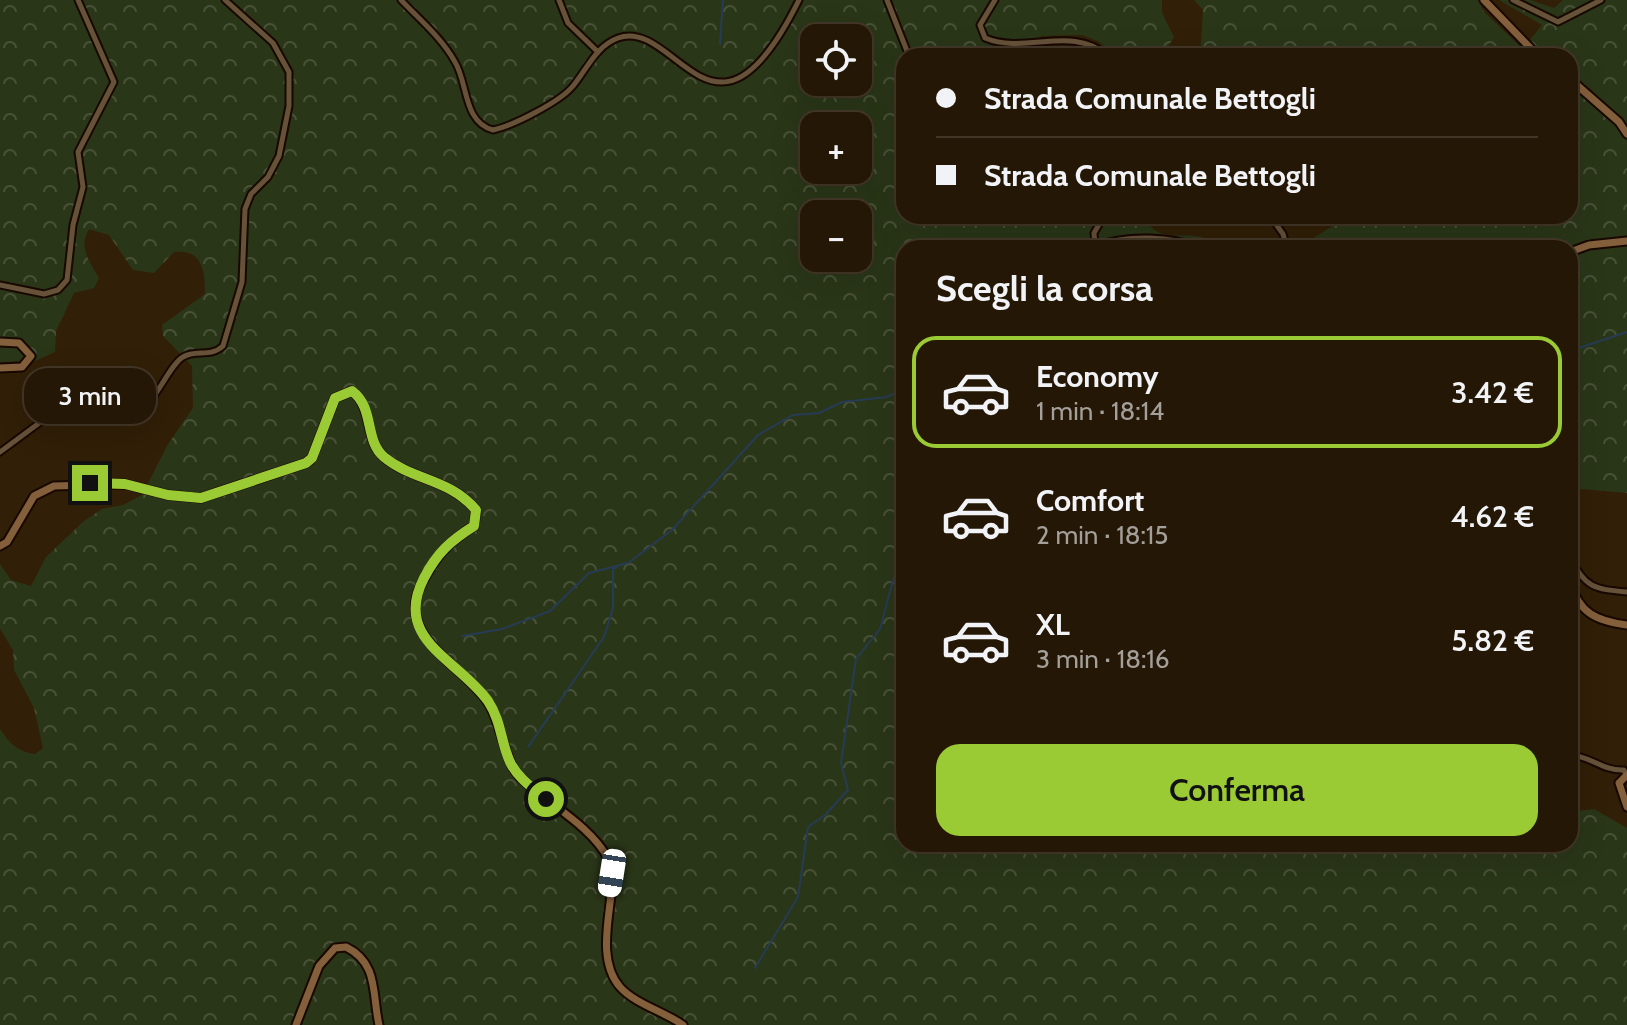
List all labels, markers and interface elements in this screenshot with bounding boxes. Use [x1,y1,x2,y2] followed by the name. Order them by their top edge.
[800,24,872,272] map controls
[800,24,872,96] button: locate
[984,80,1316,117] text: Strada Comunale Bettogli
[800,112,872,184] button: +
[984,157,1316,194] text: Strada Comunale Bettogli
[800,200,872,272] button: −
[936,266,1153,310] text: Scegli la corsa
[940,356,1012,428] icon: car
[1036,358,1159,395] text: Economy
[24,367,156,423] callout: 3 min
[1451,374,1534,411] text: 3.42 €
[59,380,121,412] text: 3 min
[1036,395,1164,427] text: 1 min · 18:14
[72,465,108,501] route end
[940,480,1012,552] icon: car
[1036,482,1144,519] text: Comfort
[1451,498,1534,535] text: 4.62 €
[1036,519,1168,551] text: 2 min · 18:15
[940,604,1012,676] icon: car
[1036,606,1070,643] text: XL
[1451,622,1534,659] text: 5.82 €
[1036,643,1170,675] text: 3 min · 18:16
[936,744,1538,836] button: Conferma
[528,781,564,817] route start
[596,847,628,899] car

